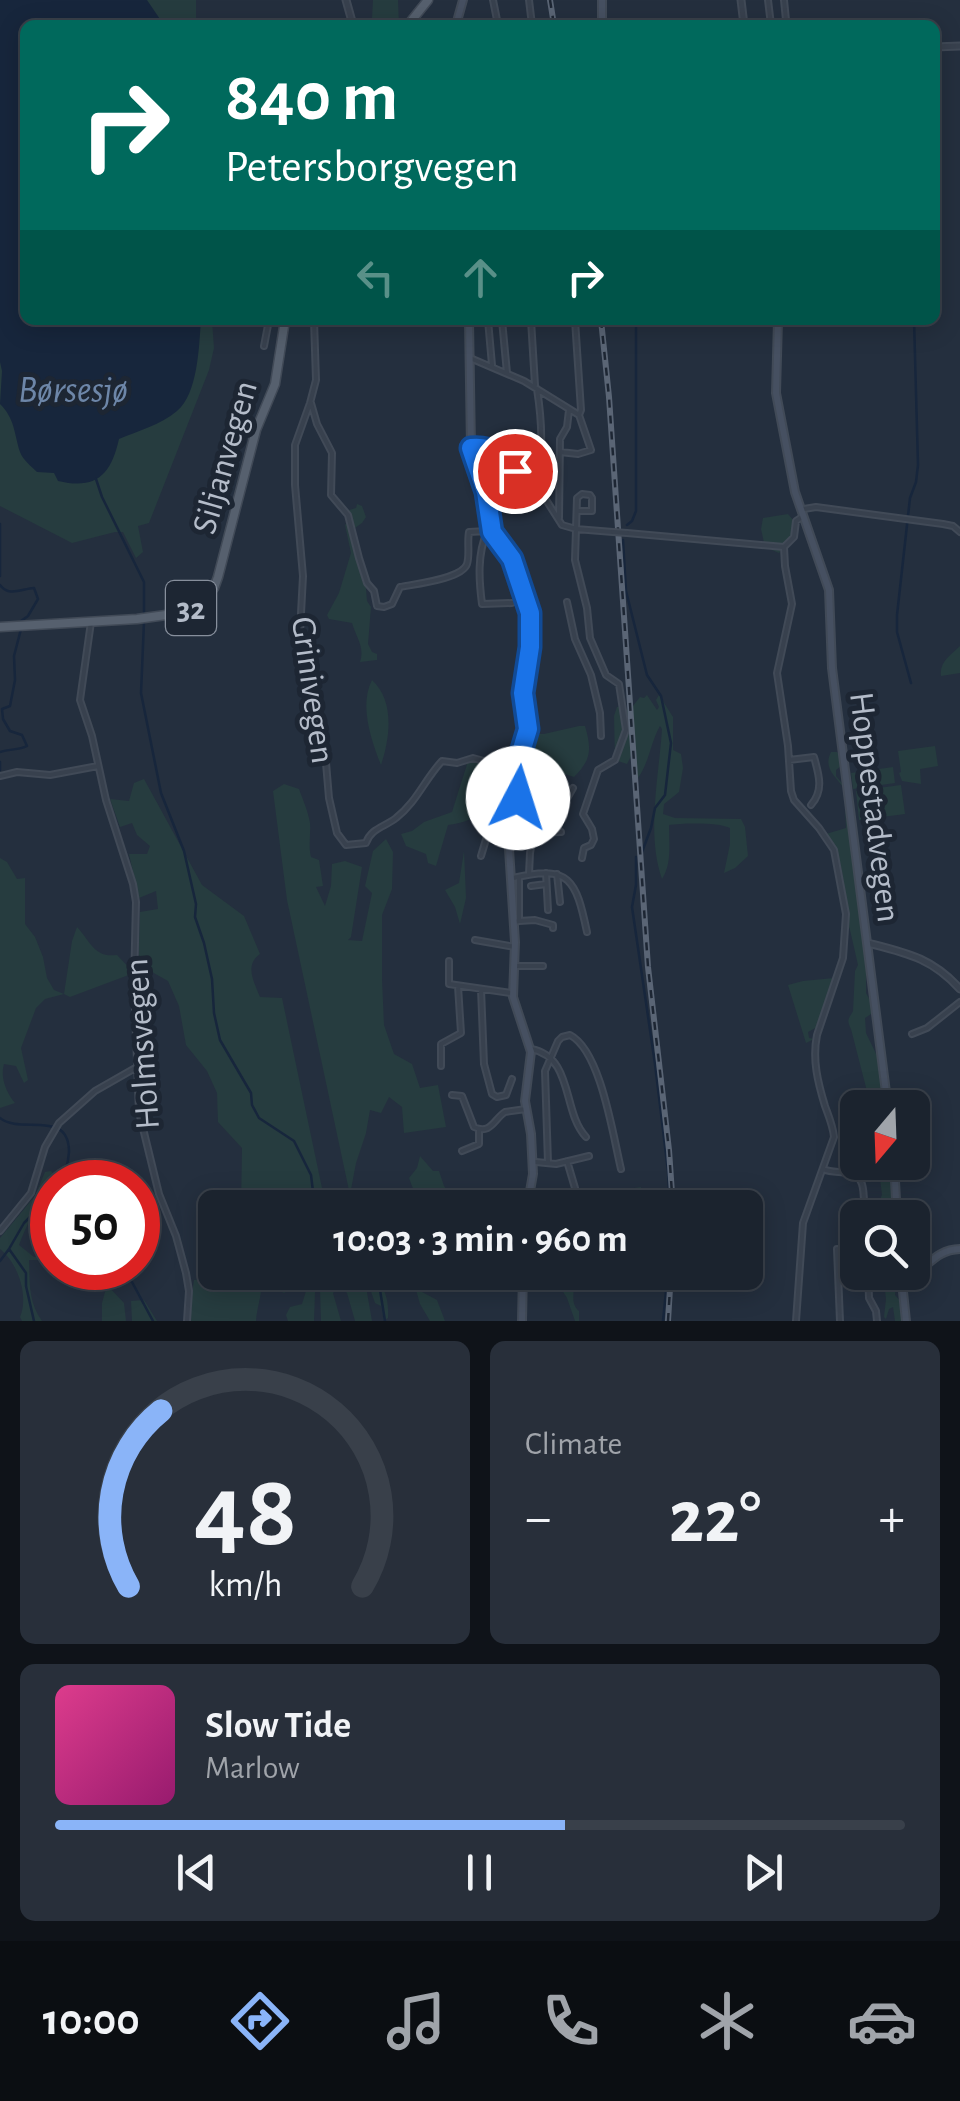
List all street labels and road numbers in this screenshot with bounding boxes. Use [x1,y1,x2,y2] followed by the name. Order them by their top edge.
[187,377,264,538] street label: Siljanvegen
[166,581,216,635] road number: 32
[285,615,340,766] street label: Grinivegen
[843,690,906,924] street label: Hoppestadvegen
[119,957,166,1131] street label: Holmsvegen

